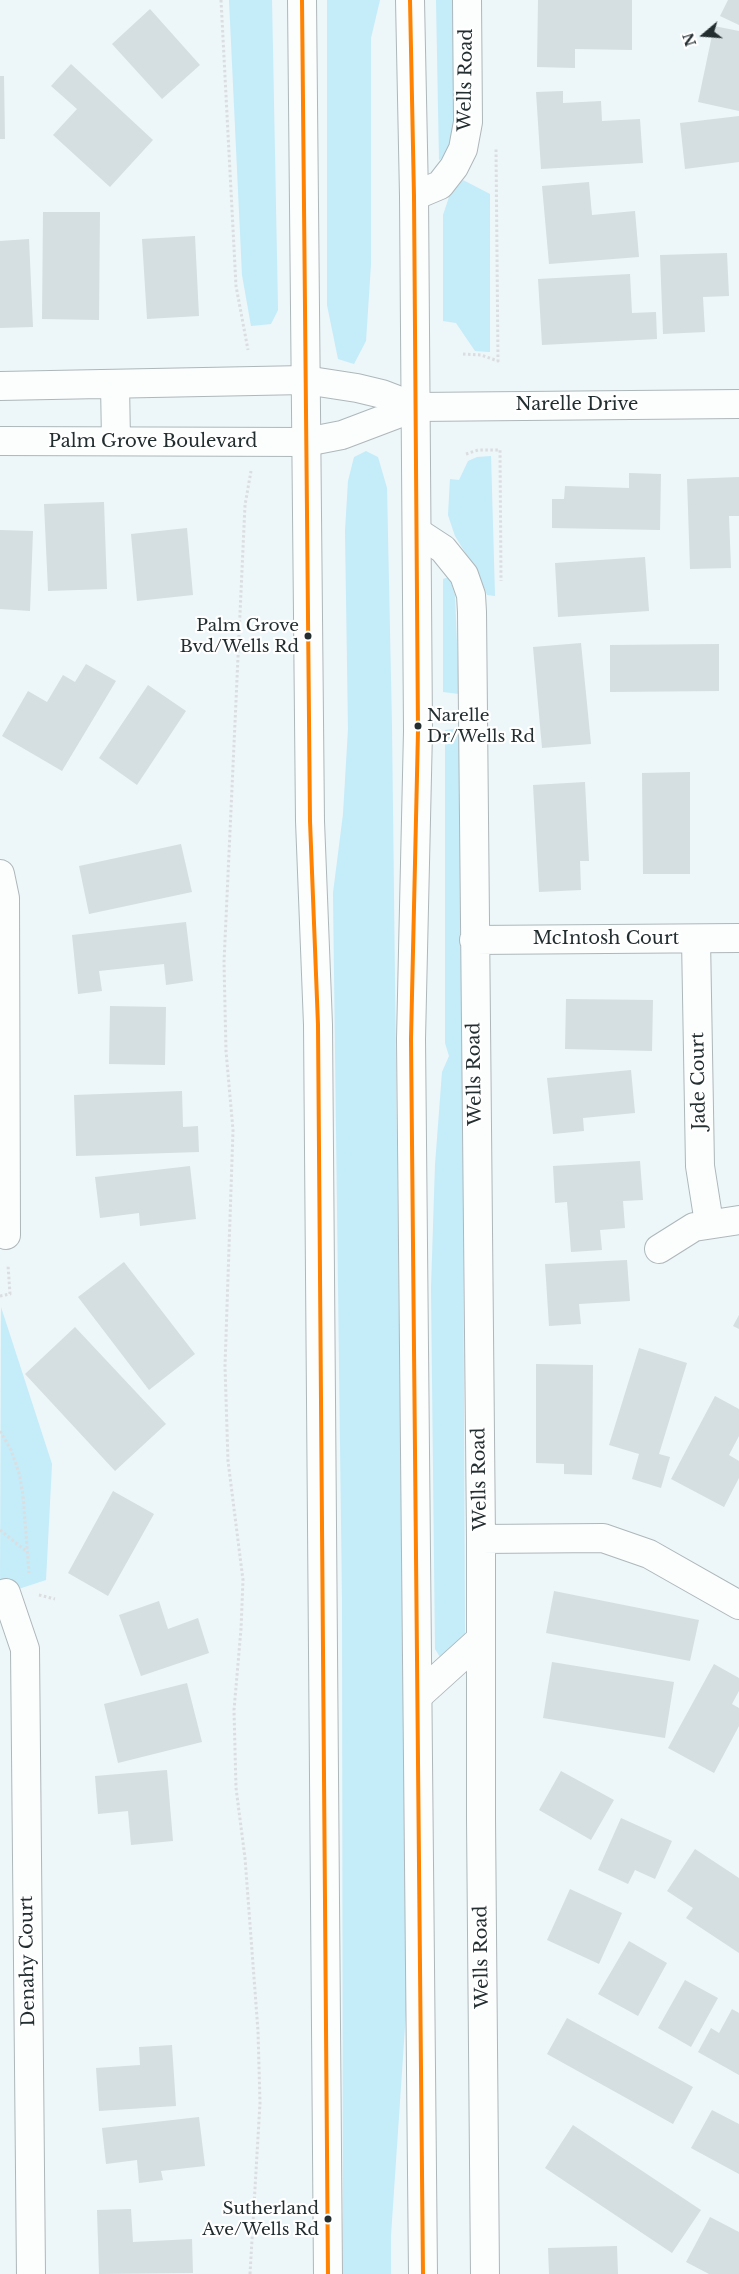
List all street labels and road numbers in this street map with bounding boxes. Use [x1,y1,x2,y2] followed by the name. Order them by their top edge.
[454,28,478,132] street label: Wells Road
[516,394,638,416] street label: Narelle Drive
[49,431,257,453] street label: Palm Grove Boulevard
[533,928,679,950] street label: McIntosh Court
[463,1022,487,1126] street label: Wells Road
[687,1032,711,1130] street label: Jade Court
[468,1427,492,1531] street label: Wells Road
[16,1895,40,2027] street label: Denahy Court
[470,1905,494,2009] street label: Wells Road

